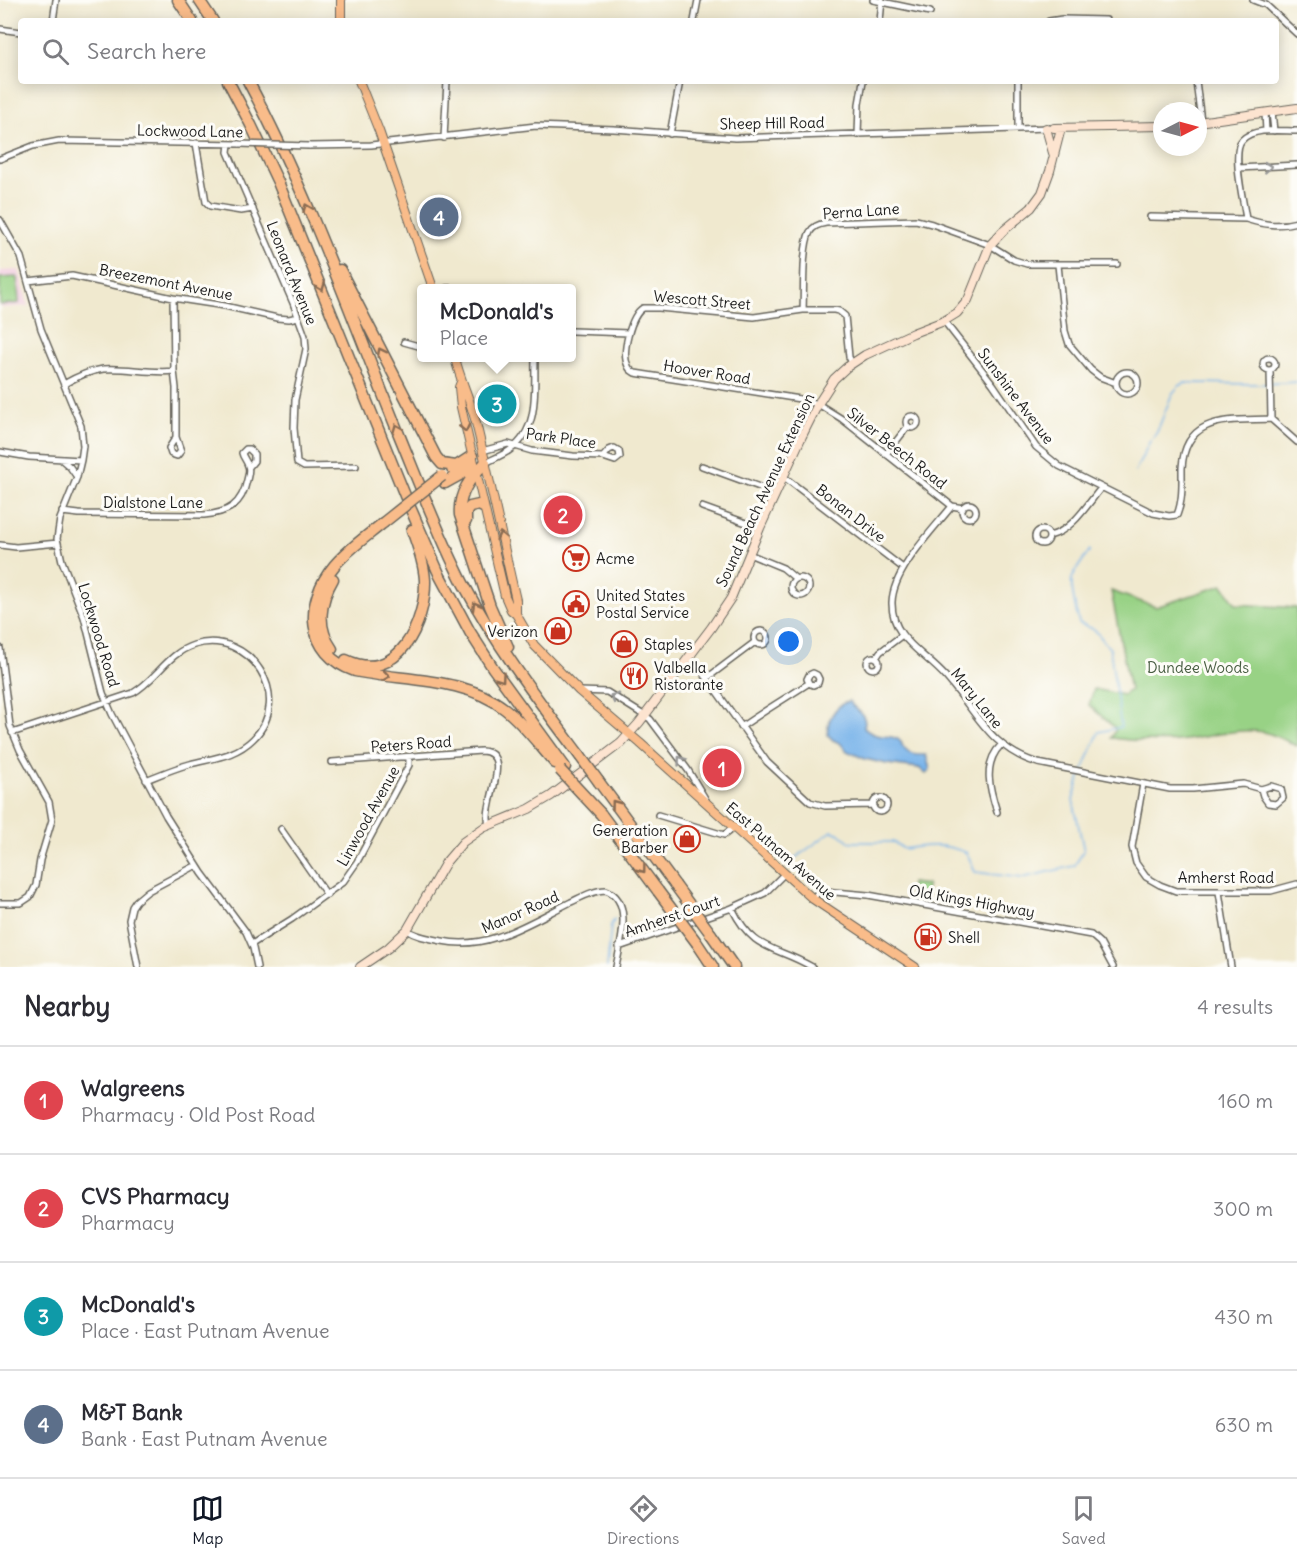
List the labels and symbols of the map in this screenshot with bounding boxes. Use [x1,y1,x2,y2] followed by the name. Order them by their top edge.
[1153,102,1207,156] north arrow
[719,113,825,133] street label: Sheep Hill Road
[137,121,243,141] street label: Lockwood Lane
[1263,160,1272,173] one-way arrow
[420,194,458,240] pin: 4
[822,199,900,223] street label: Perna Lane
[302,203,315,214] one-way arrow
[263,218,321,328] street label: Leonard Avenue
[98,260,234,304] street label: Breezemont Avenue
[314,281,326,292] one-way arrow
[653,286,751,314] street label: Wescott Street
[974,344,1058,448] street label: Sunshine Avenue
[377,348,388,358] one-way arrow
[662,356,752,388] street label: Hoover Road
[478,382,516,426] pin: 3
[712,390,818,590] street label: Sound Beach Avenue Extension
[843,403,951,493] street label: Silver Beech Road
[458,422,471,432] one-way arrow
[391,423,404,434] one-way arrow
[525,424,597,452] street label: Park Place
[812,480,890,546] street label: Bonan Drive
[544,492,582,538] pin: 2
[103,493,203,512] street label: Dialstone Lane
[496,531,509,541] one-way arrow
[561,543,591,573] supermarket icon: Acme
[596,549,635,568] place label: Acme
[74,581,124,690] street label: Lockwood Road
[596,586,689,622] place label: United States Postal Service
[561,589,591,619] public building icon: United States Postal Service
[472,602,483,612] one-way arrow
[543,616,573,646] shop icon: Verizon
[487,622,538,641] place label: Verizon
[774,627,803,656] your location
[609,629,639,659] shop icon: Staples
[644,635,693,654] place label: Staples
[654,658,723,694] place label: Valbella Ristorante
[1147,658,1249,677] park label: Dundee Woods
[619,661,649,691] restaurant icon: Valbella Ristorante
[947,664,1007,732] street label: Mary Lane
[381,670,391,682] one-way arrow
[494,672,505,683] one-way arrow
[610,693,620,704] one-way arrow
[370,732,452,756] street label: Peters Road
[702,746,742,790] pin: 1
[677,755,688,766] one-way arrow
[333,763,403,869] street label: Linwood Avenue
[722,798,840,904] street label: East Putnam Avenue
[611,800,622,811] one-way arrow
[592,821,668,857] place label: Generation Barber
[672,824,702,854] shop icon: Generation Barber
[635,863,646,874] one-way arrow
[1178,868,1274,887] street label: Amherst Road
[908,881,1036,921] street label: Old Kings Highway
[478,886,562,937] street label: Manor Road
[622,891,722,941] street label: Amherst Court
[913,922,943,952] fuel station icon: Shell
[948,928,980,947] place label: Shell

